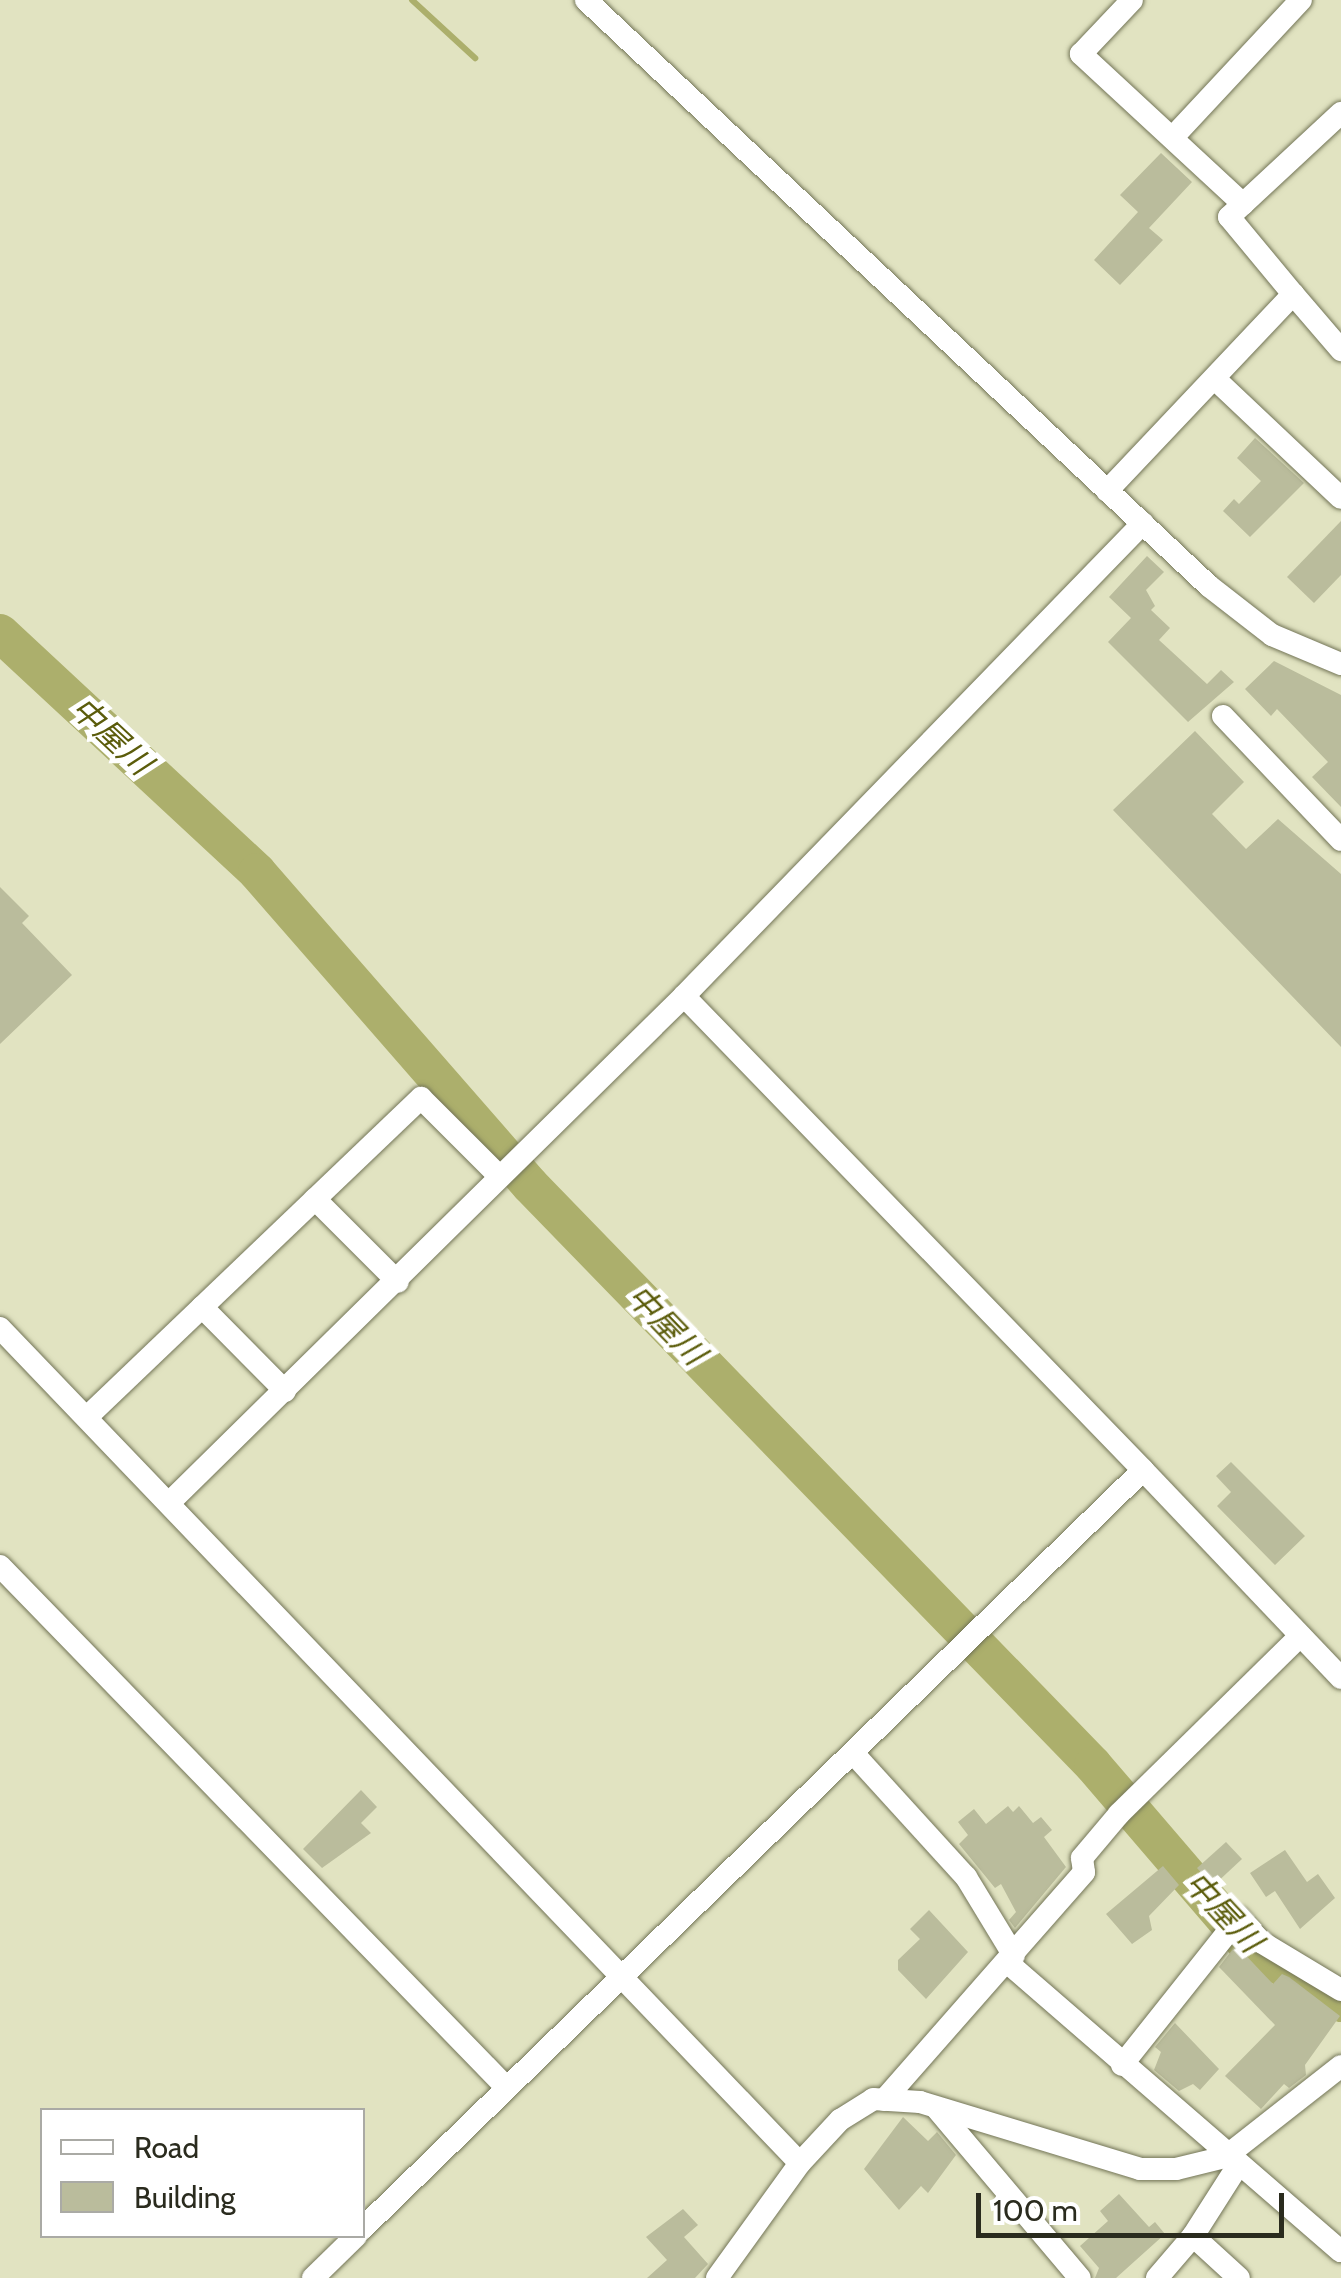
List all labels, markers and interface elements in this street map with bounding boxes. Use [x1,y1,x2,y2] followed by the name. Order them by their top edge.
[63,689,159,783] water label: 中屋川
[619,1277,713,1373] water label: 中屋川
[1176,1864,1270,1960] water label: 中屋川
[40,2108,365,2238] legend
[134,2129,199,2166] text: Road
[981,2173,1288,2235] scale bar
[134,2179,236,2216] text: Building
[993,2192,1078,2229] text: 100 m

